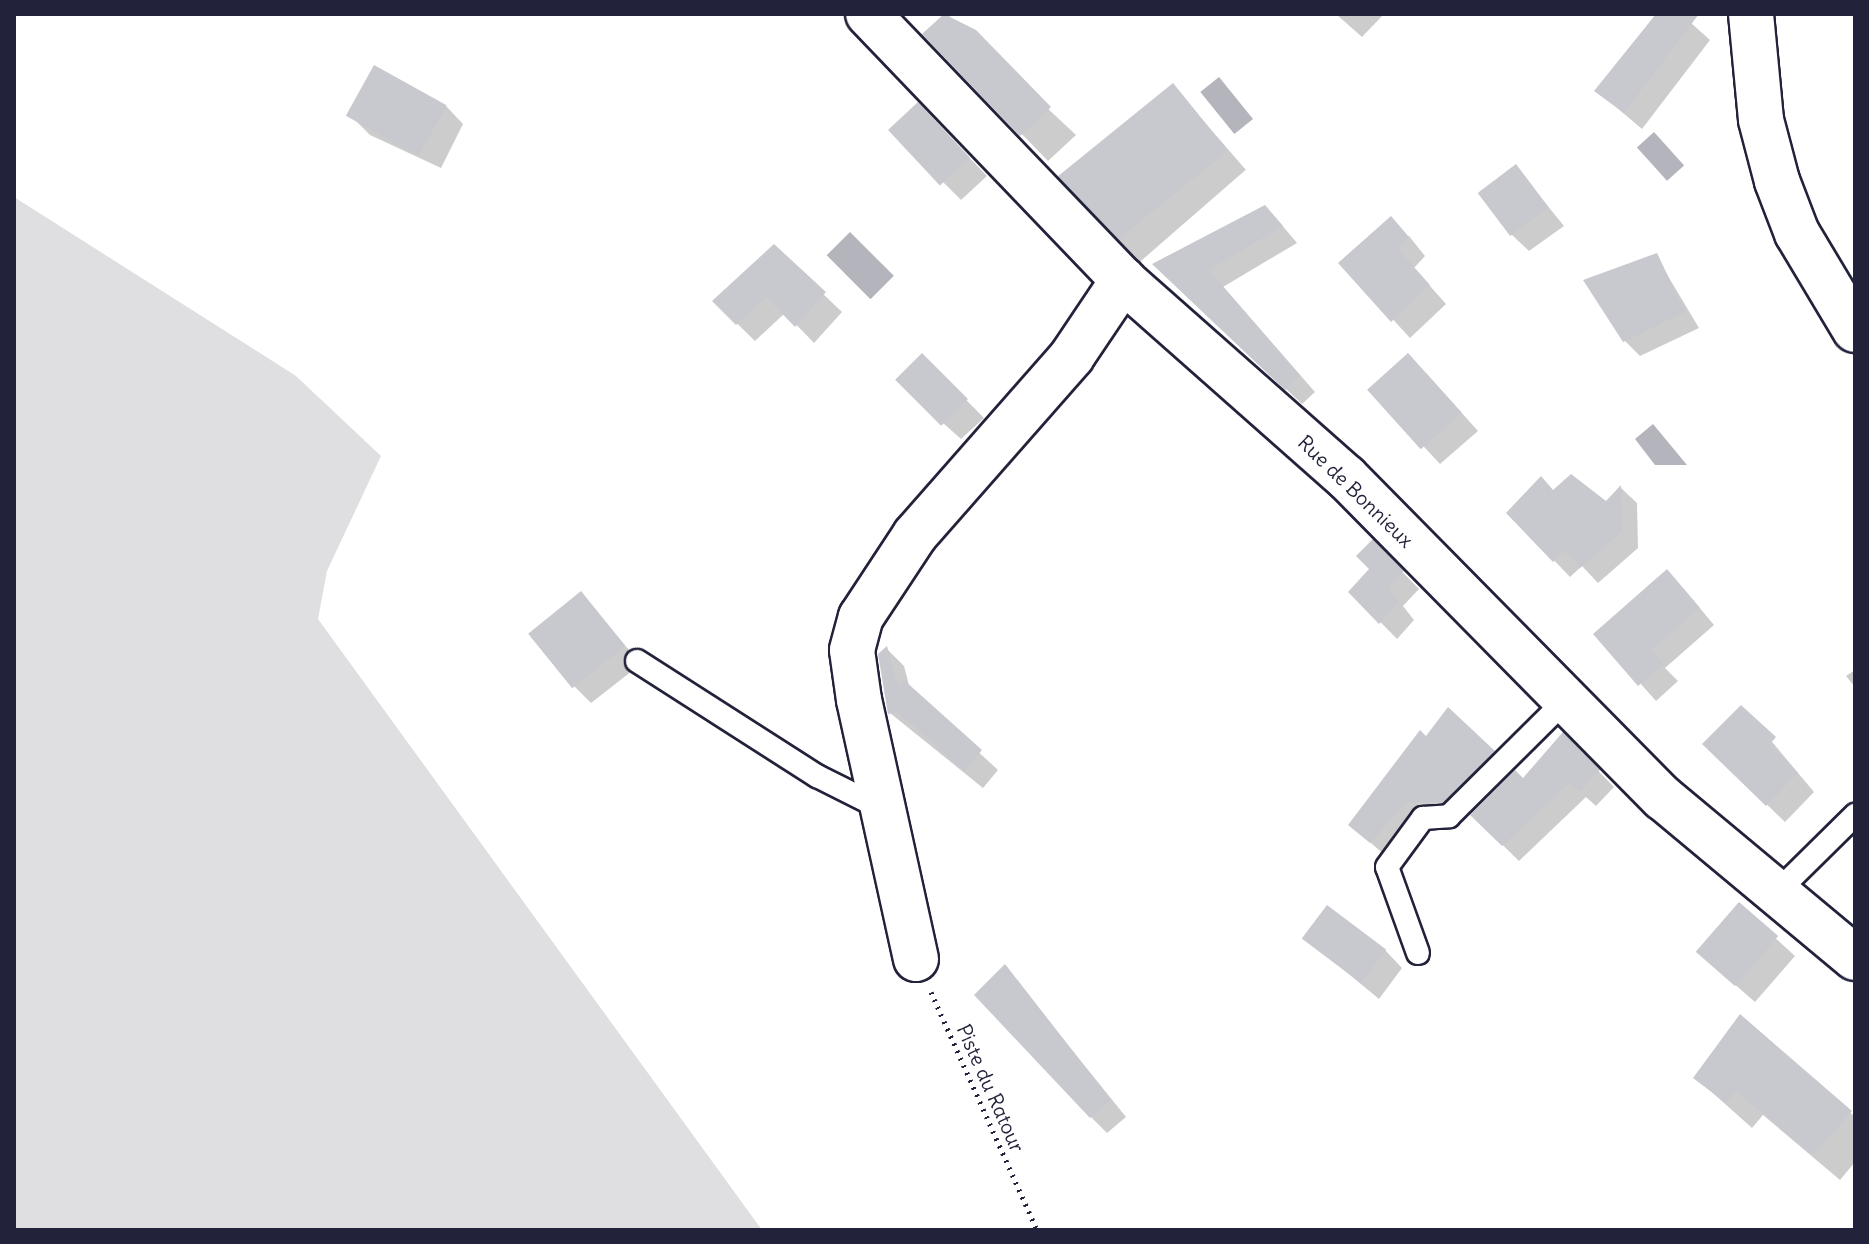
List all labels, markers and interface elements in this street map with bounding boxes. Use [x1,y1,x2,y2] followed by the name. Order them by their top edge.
[1293,430,1419,552] street label: Rue de Bonnieux
[952,1020,1030,1156] street label: Piste du Ratour

